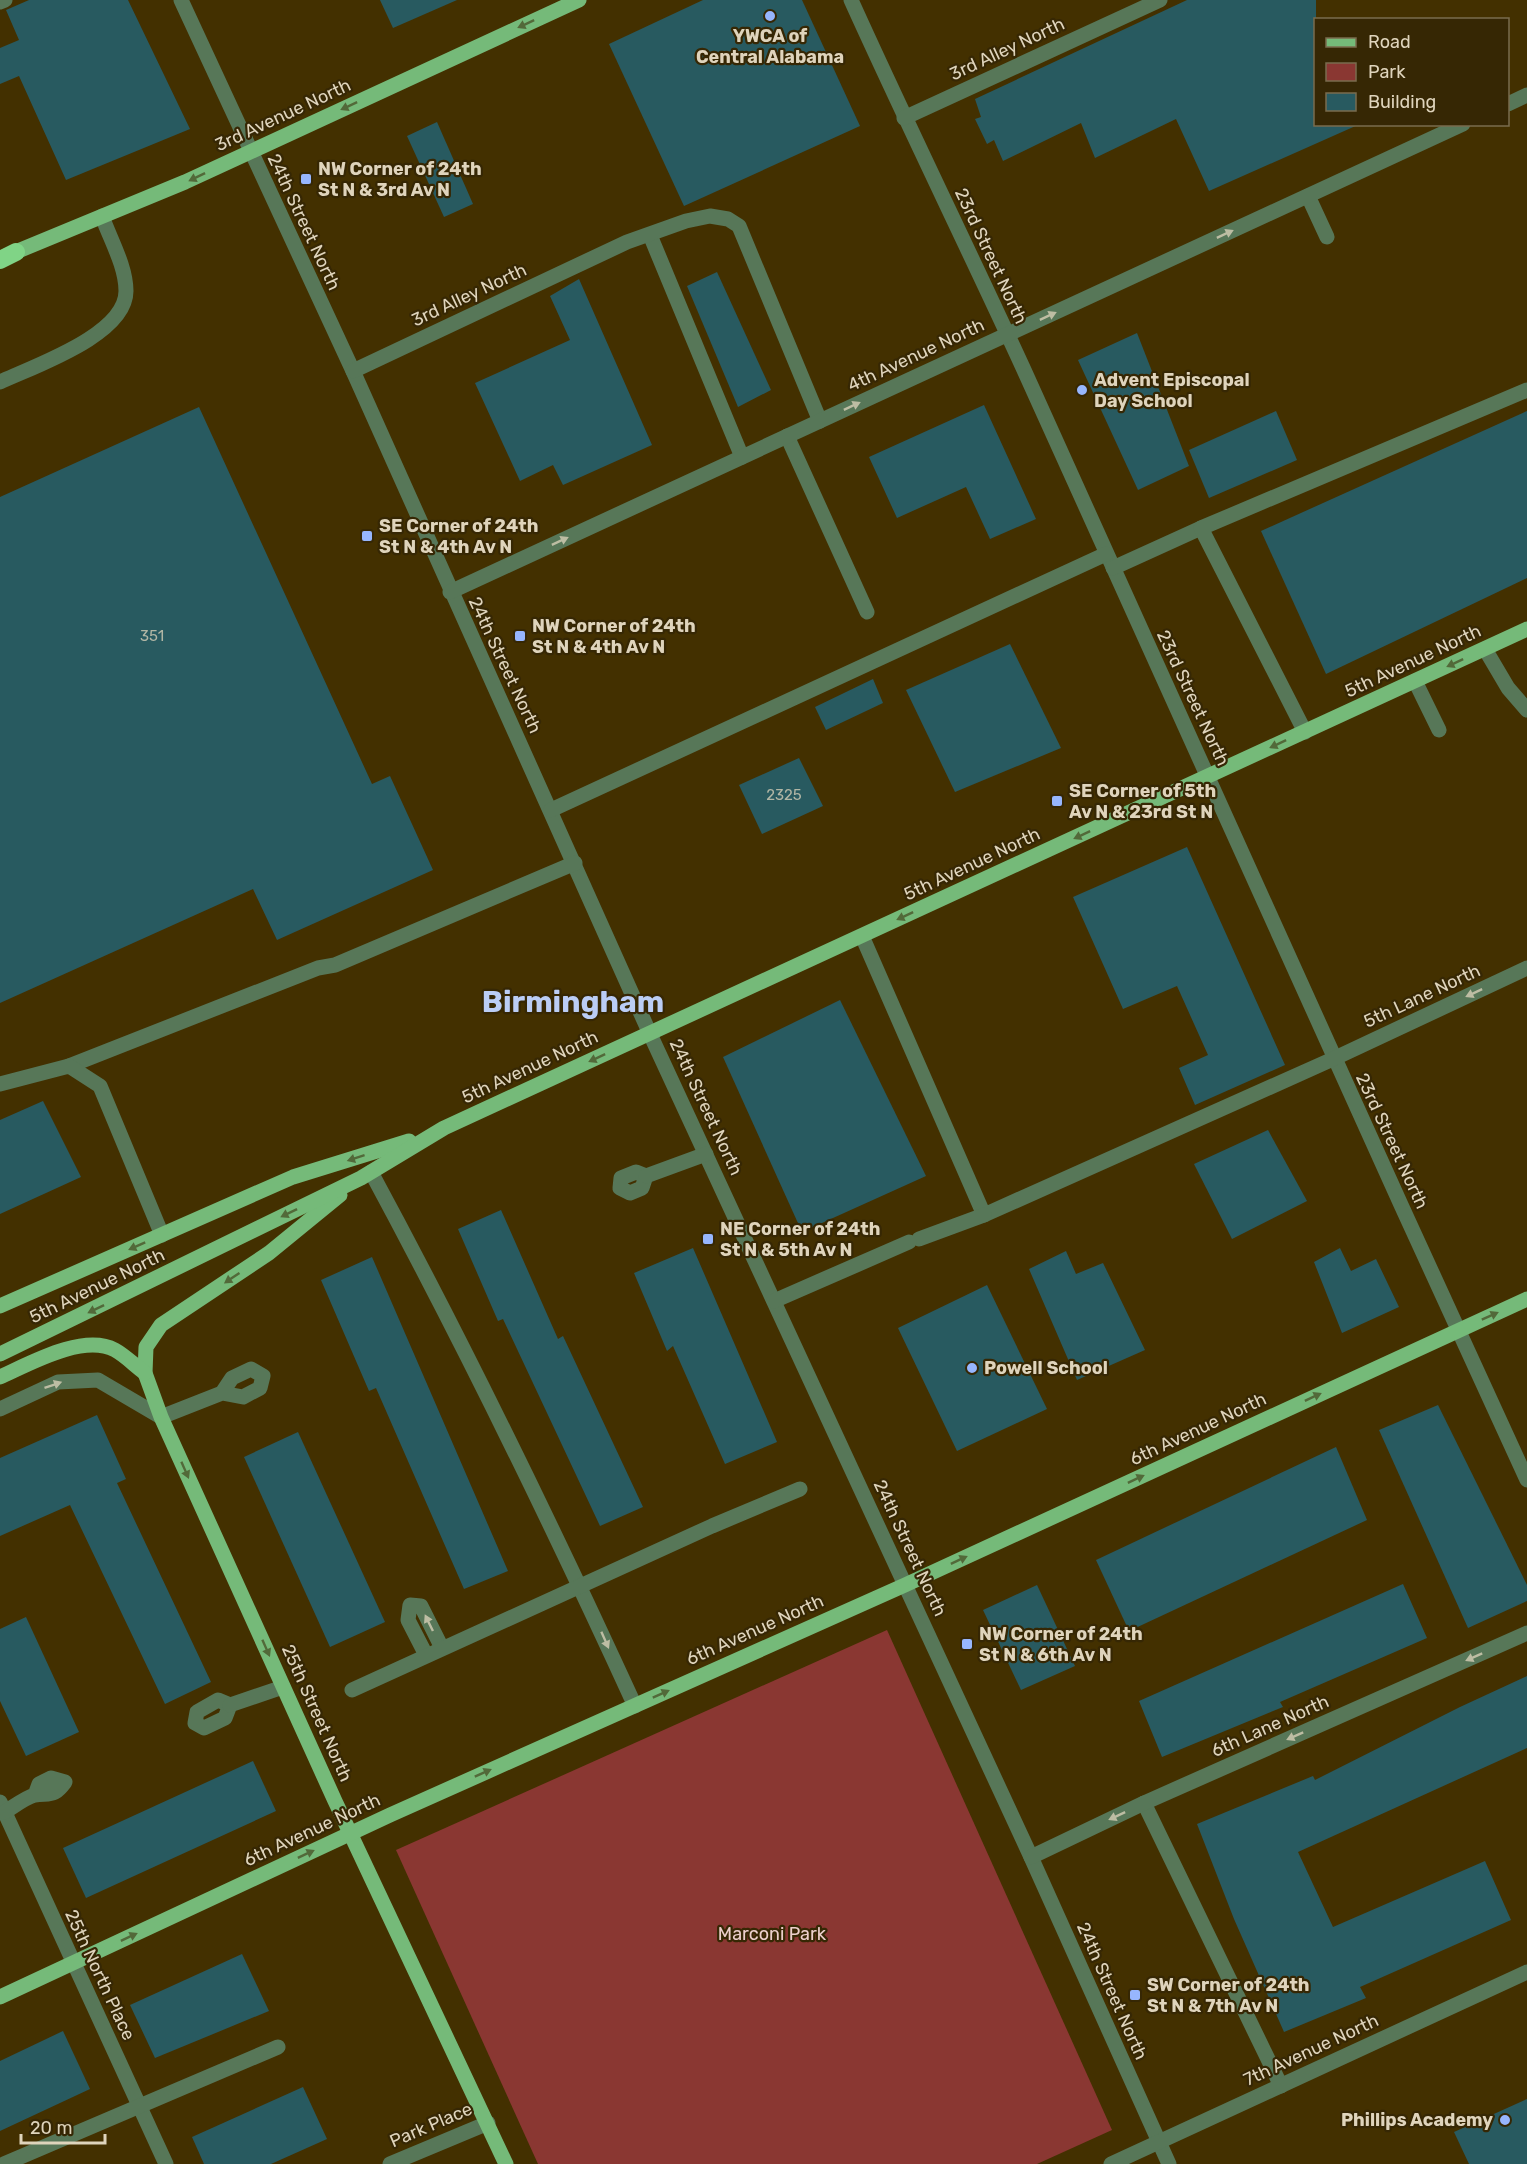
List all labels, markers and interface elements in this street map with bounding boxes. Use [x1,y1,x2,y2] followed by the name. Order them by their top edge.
[763,9,777,23] marker: YWCA of Central Alabama
[946,13,1068,85] street label: 3rd Alley North
[1314,18,1509,126] legend
[517,20,534,29] one-way arrow
[696,25,844,68] place label: YWCA of Central Alabama
[1368,31,1411,53] text: Road
[1368,61,1406,83] text: Park
[212,74,354,156] street label: 3rd Avenue North
[1368,91,1436,113] text: Building
[340,101,357,110] one-way arrow
[263,150,345,294] street label: 24th Street North
[318,158,482,201] place label: NW Corner of 24th St N & 3rd Av N
[188,172,205,181] one-way arrow
[299,172,313,186] marker: NW Corner of 24th St N & 3rd Av N
[950,185,1032,327] street label: 23rd Street North
[1217,230,1234,239] one-way arrow
[408,259,530,331] street label: 3rd Alley North
[1040,311,1058,321] one-way arrow
[844,314,988,396] street label: 4th Avenue North
[1094,369,1250,412] place label: Advent Episcopal Day School
[1075,383,1089,397] marker: Advent Episcopal Day School
[843,401,861,411] one-way arrow
[379,515,538,558] place label: SE Corner of 24th St N & 4th Av N
[360,529,374,543] marker: SE Corner of 24th St N & 4th Av N
[552,536,569,545] one-way arrow
[464,593,546,737] street label: 24th Street North
[532,615,696,658] place label: NW Corner of 24th St N & 4th Av N
[1341,620,1485,702] street label: 5th Avenue North
[140,627,164,645] house number: 351
[1152,627,1234,769] street label: 23rd Street North
[513,629,527,643] marker: NW Corner of 24th St N & 4th Av N
[1446,658,1463,667] one-way arrow
[1269,740,1286,749] one-way arrow
[1069,780,1216,823] place label: SE Corner of 5th Av N & 23rd St N
[766,786,802,804] house number: 2325
[1050,794,1064,808] marker: SE Corner of 5th Av N & 23rd St N
[900,823,1044,905] street label: 5th Avenue North
[1073,830,1090,839] one-way arrow
[896,912,913,921] one-way arrow
[1360,959,1484,1033] street label: 5th Lane North
[482,984,664,1020] district label: Birmingham
[1465,989,1483,998] one-way arrow
[458,1026,602,1108] street label: 5th Avenue North
[665,1035,747,1179] street label: 24th Street North
[587,1053,605,1063] one-way arrow
[1351,1070,1433,1212] street label: 23rd Street North
[347,1154,365,1163] one-way arrow
[281,1208,298,1218] one-way arrow
[720,1218,880,1261] place label: NE Corner of 24th St N & 5th Av N
[701,1232,715,1246] marker: NE Corner of 24th St N & 5th Av N
[128,1242,145,1251] one-way arrow
[26,1244,168,1328] street label: 5th Avenue North
[224,1272,240,1283] one-way arrow
[87,1304,104,1313] one-way arrow
[1482,1312,1499,1321] one-way arrow
[984,1357,1108,1379] place label: Powell School
[965,1361,979,1375] marker: Powell School
[44,1380,62,1390] one-way arrow
[1126,1388,1270,1470] street label: 6th Avenue North
[1304,1392,1322,1402] one-way arrow
[180,1462,190,1480] one-way arrow
[1127,1474,1144,1483] one-way arrow
[869,1476,951,1620] street label: 24th Street North
[950,1556,967,1565] one-way arrow
[683,1590,827,1670] street label: 6th Avenue North
[424,1614,433,1631] one-way arrow
[979,1623,1143,1666] place label: NW Corner of 24th St N & 6th Av N
[600,1632,610,1650] one-way arrow
[960,1637,974,1651] marker: NW Corner of 24th St N & 6th Av N
[261,1639,270,1656] one-way arrow
[277,1641,357,1785] street label: 25th Street North
[1465,1652,1482,1661] one-way arrow
[653,1689,671,1699] one-way arrow
[1208,1690,1332,1762] street label: 6th Lane North
[1286,1731,1304,1741] one-way arrow
[475,1769,492,1778] one-way arrow
[240,1789,384,1871] street label: 6th Avenue North
[1109,1811,1126,1820] one-way arrow
[297,1850,314,1859] one-way arrow
[60,1906,140,2044] street label: 25th North Place
[1072,1919,1152,2063] street label: 24th Street North
[718,1923,827,1945] park label: Marconi Park
[121,1932,138,1941] one-way arrow
[1147,1974,1310,2017] place label: SW Corner of 24th St N & 7th Av N
[1128,1988,1142,2002] marker: SW Corner of 24th St N & 7th Av N
[1240,2009,1382,2091] street label: 7th Avenue North
[386,2098,476,2152] street label: Park Place
[21,2107,105,2145] scale bar
[1341,2109,1493,2131] place label: Phillips Academy
[1498,2113,1512,2127] marker: Phillips Academy
[30,2117,72,2139] text: 20 m

